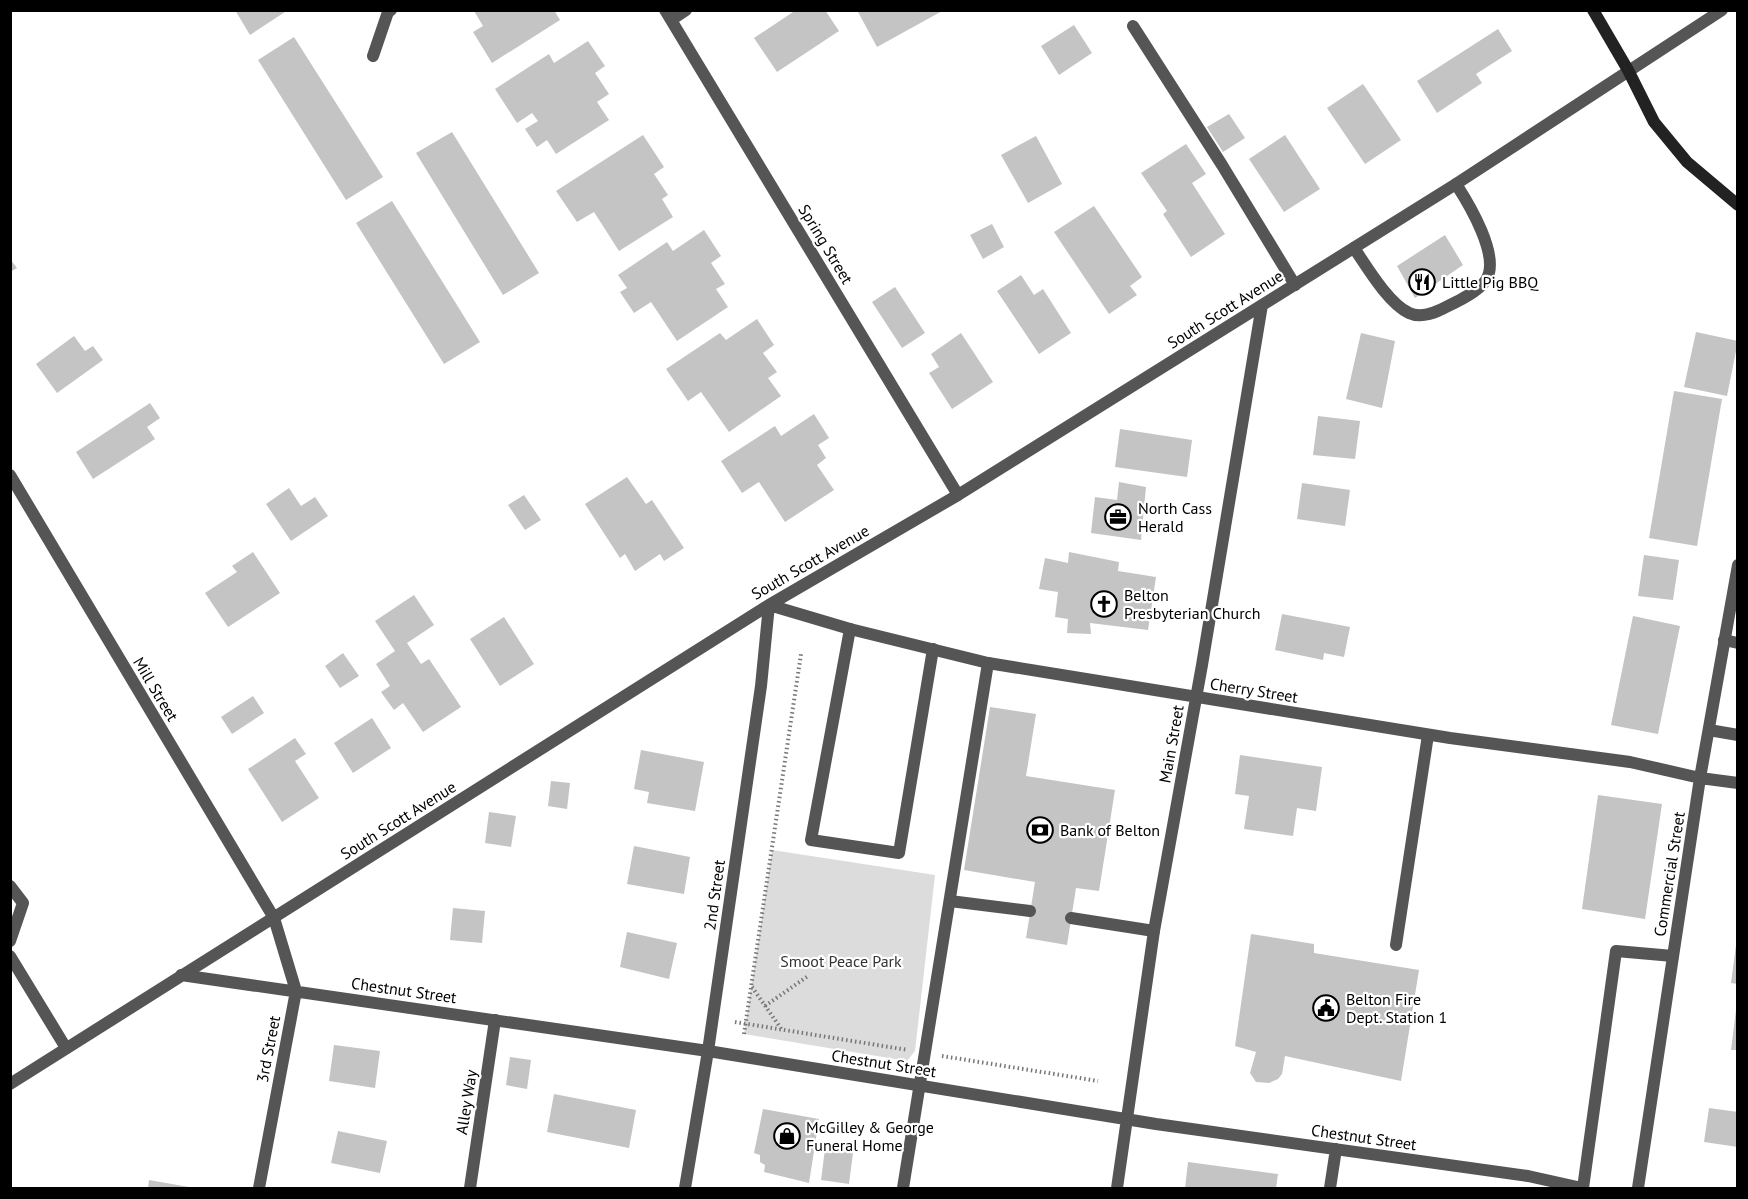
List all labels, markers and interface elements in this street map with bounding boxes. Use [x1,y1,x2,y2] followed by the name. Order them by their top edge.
[794,201,858,288] street label: Spring Street
[1163,265,1287,353] street label: South Scott Avenue
[1407,267,1437,297] restaurant icon: Little Pig BBQ
[1442,272,1539,292] place label: Little Pig BBQ
[1138,498,1212,536] place label: North Cass Herald
[1103,502,1133,532] office icon: North Cass Herald
[748,520,872,604] street label: South Scott Avenue
[1124,585,1261,623] place label: Belton Presbyterian Church
[1089,589,1119,619] church icon: Belton Presbyterian Church
[129,653,183,725] street label: Mill Street
[1209,673,1300,707] street label: Cherry Street
[1154,703,1188,785] street label: Main Street
[336,776,460,864] street label: South Scott Avenue
[1649,810,1689,938] street label: Commercial Street
[1025,815,1055,845] bank icon: Bank of Belton
[1060,820,1160,840] place label: Bank of Belton
[699,858,729,932] street label: 2nd Street
[780,951,902,971] park label: Smoot Peace Park
[350,973,458,1007] street label: Chestnut Street
[1346,989,1447,1027] place label: Belton Fire Dept. Station 1
[1311,993,1341,1023] public building icon: Belton Fire Dept. Station 1
[252,1013,284,1084] street label: 3rd Street
[830,1045,939,1081] street label: Chestnut Street
[451,1068,481,1136] street label: Alley Way
[806,1117,934,1155] place label: McGilley & George Funeral Home
[1310,1120,1418,1154] street label: Chestnut Street
[772,1121,802,1151] shop icon: McGilley & George Funeral Home

